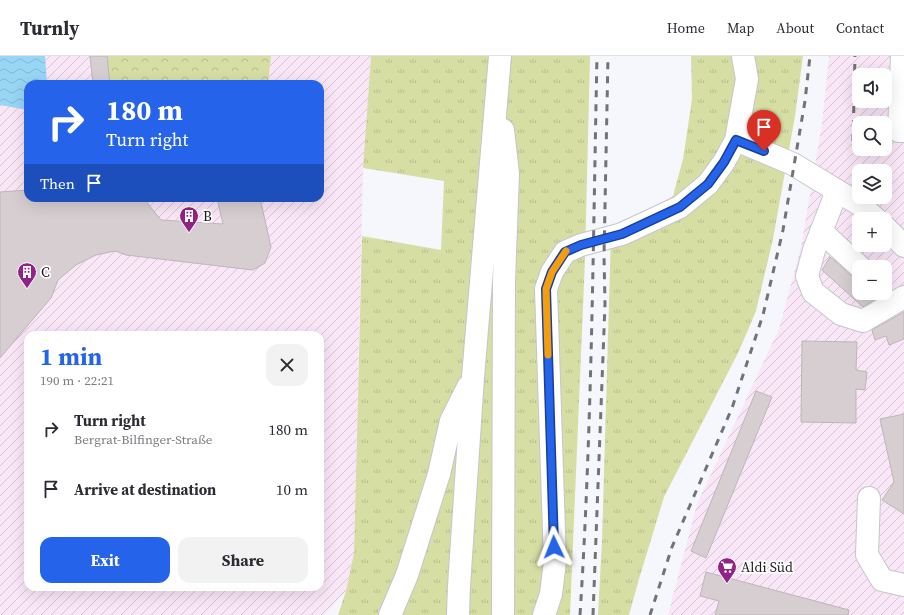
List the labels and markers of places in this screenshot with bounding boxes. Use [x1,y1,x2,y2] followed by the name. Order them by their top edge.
[747,110,781,151] pin
[178,205,200,233] building icon: B
[203,206,212,226] place label: B
[16,261,38,289] building icon: C
[41,262,50,282] place label: C
[716,556,738,584] supermarket icon: Aldi Süd
[741,557,793,577] place label: Aldi Süd

